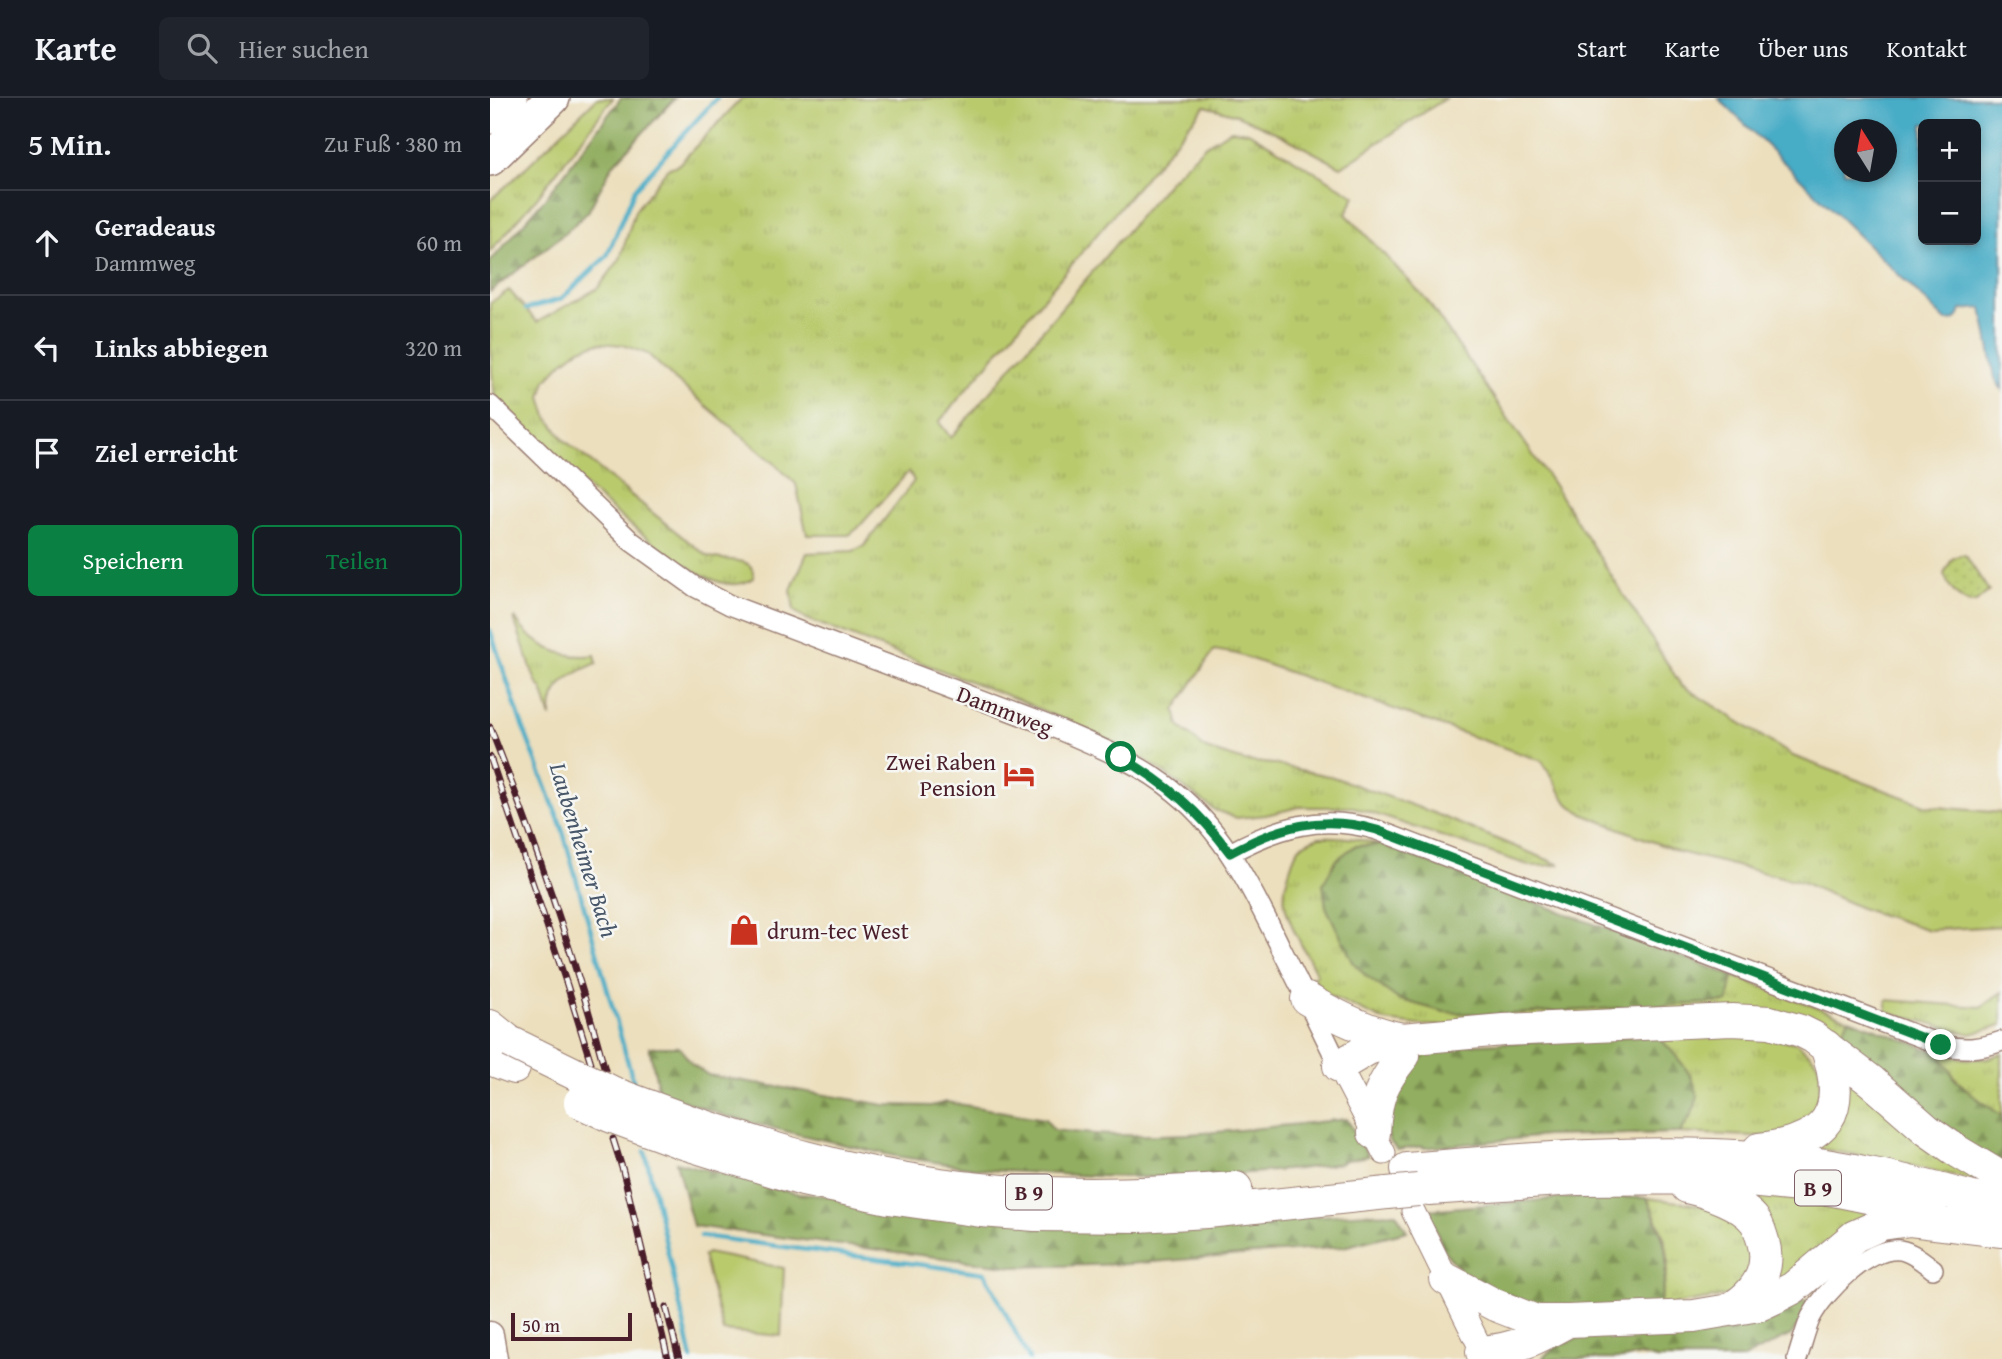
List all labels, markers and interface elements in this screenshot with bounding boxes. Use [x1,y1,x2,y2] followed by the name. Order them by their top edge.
[159,17,649,80] search box
[35,24,117,72] text: Karte
[183,29,221,67] icon: search
[239,29,369,68] text: Hier suchen
[1577,31,1627,66] text: Start
[1665,31,1720,66] text: Karte
[1758,31,1849,66] text: Über uns
[1887,31,1967,66] text: Kontakt
[1834,119,1897,182] north arrow
[1918,119,1981,245] map controls
[1918,119,1981,182] button: +
[28,122,111,166] text: 5 Min.
[324,127,462,160] text: Zu Fuß · 380 m
[1918,182,1981,245] button: −
[95,207,216,246] text: Geradeaus
[28,224,66,262] icon: ahead
[416,226,462,259] text: 60 m
[95,246,196,279] text: Dammweg
[95,328,268,367] text: Links abbiegen
[28,329,66,367] icon: left
[405,331,462,364] text: 320 m
[95,433,238,472] text: Ziel erreicht
[28,434,66,472] icon: arrive
[28,525,238,596] button: Speichern
[252,525,462,596] button: Teilen
[952,677,1058,744] street label: Dammweg
[1105,741,1136,772] route start
[886,745,996,804] place label: Zwei Raben Pension
[540,757,627,942] water label: Laubenheimer Bach
[1002,757,1036,791] hotel icon: Zwei Raben Pension
[727,913,761,947] shop icon: drum-tec West
[767,914,909,947] place label: drum-tec West
[1925,1029,1956,1060] route end
[1795,1170,1841,1206] road number: B 9
[1006,1174,1052,1210] road number: B 9
[511,1310,632,1342] scale bar
[522,1311,560,1339] text: 50 m

